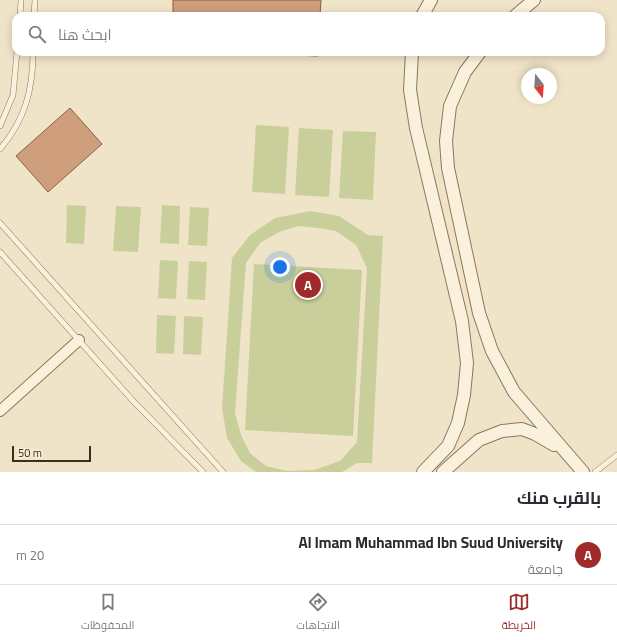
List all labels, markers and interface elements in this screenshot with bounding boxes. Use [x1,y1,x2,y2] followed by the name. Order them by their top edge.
[12,12,605,56] search box
[58,20,111,49] text: ابحث هنا
[26,23,48,45] icon: search
[521,68,557,104] north arrow
[270,257,290,277] your location
[295,270,321,300] pin: A
[18,443,42,463] text: 50 m
[12,444,91,463] scale bar
[517,482,601,514] text: بالقرب منك
[299,528,563,557] text: Al Imam Muhammad Ibn Suud University
[16,543,44,567] text: 20 m
[584,543,592,567] text: A
[528,557,563,581] text: جامعة
[81,591,134,635] tab: المحفوظات
[296,591,340,635] tab: الاتجاهات
[502,591,536,635] tab: الخريطة

